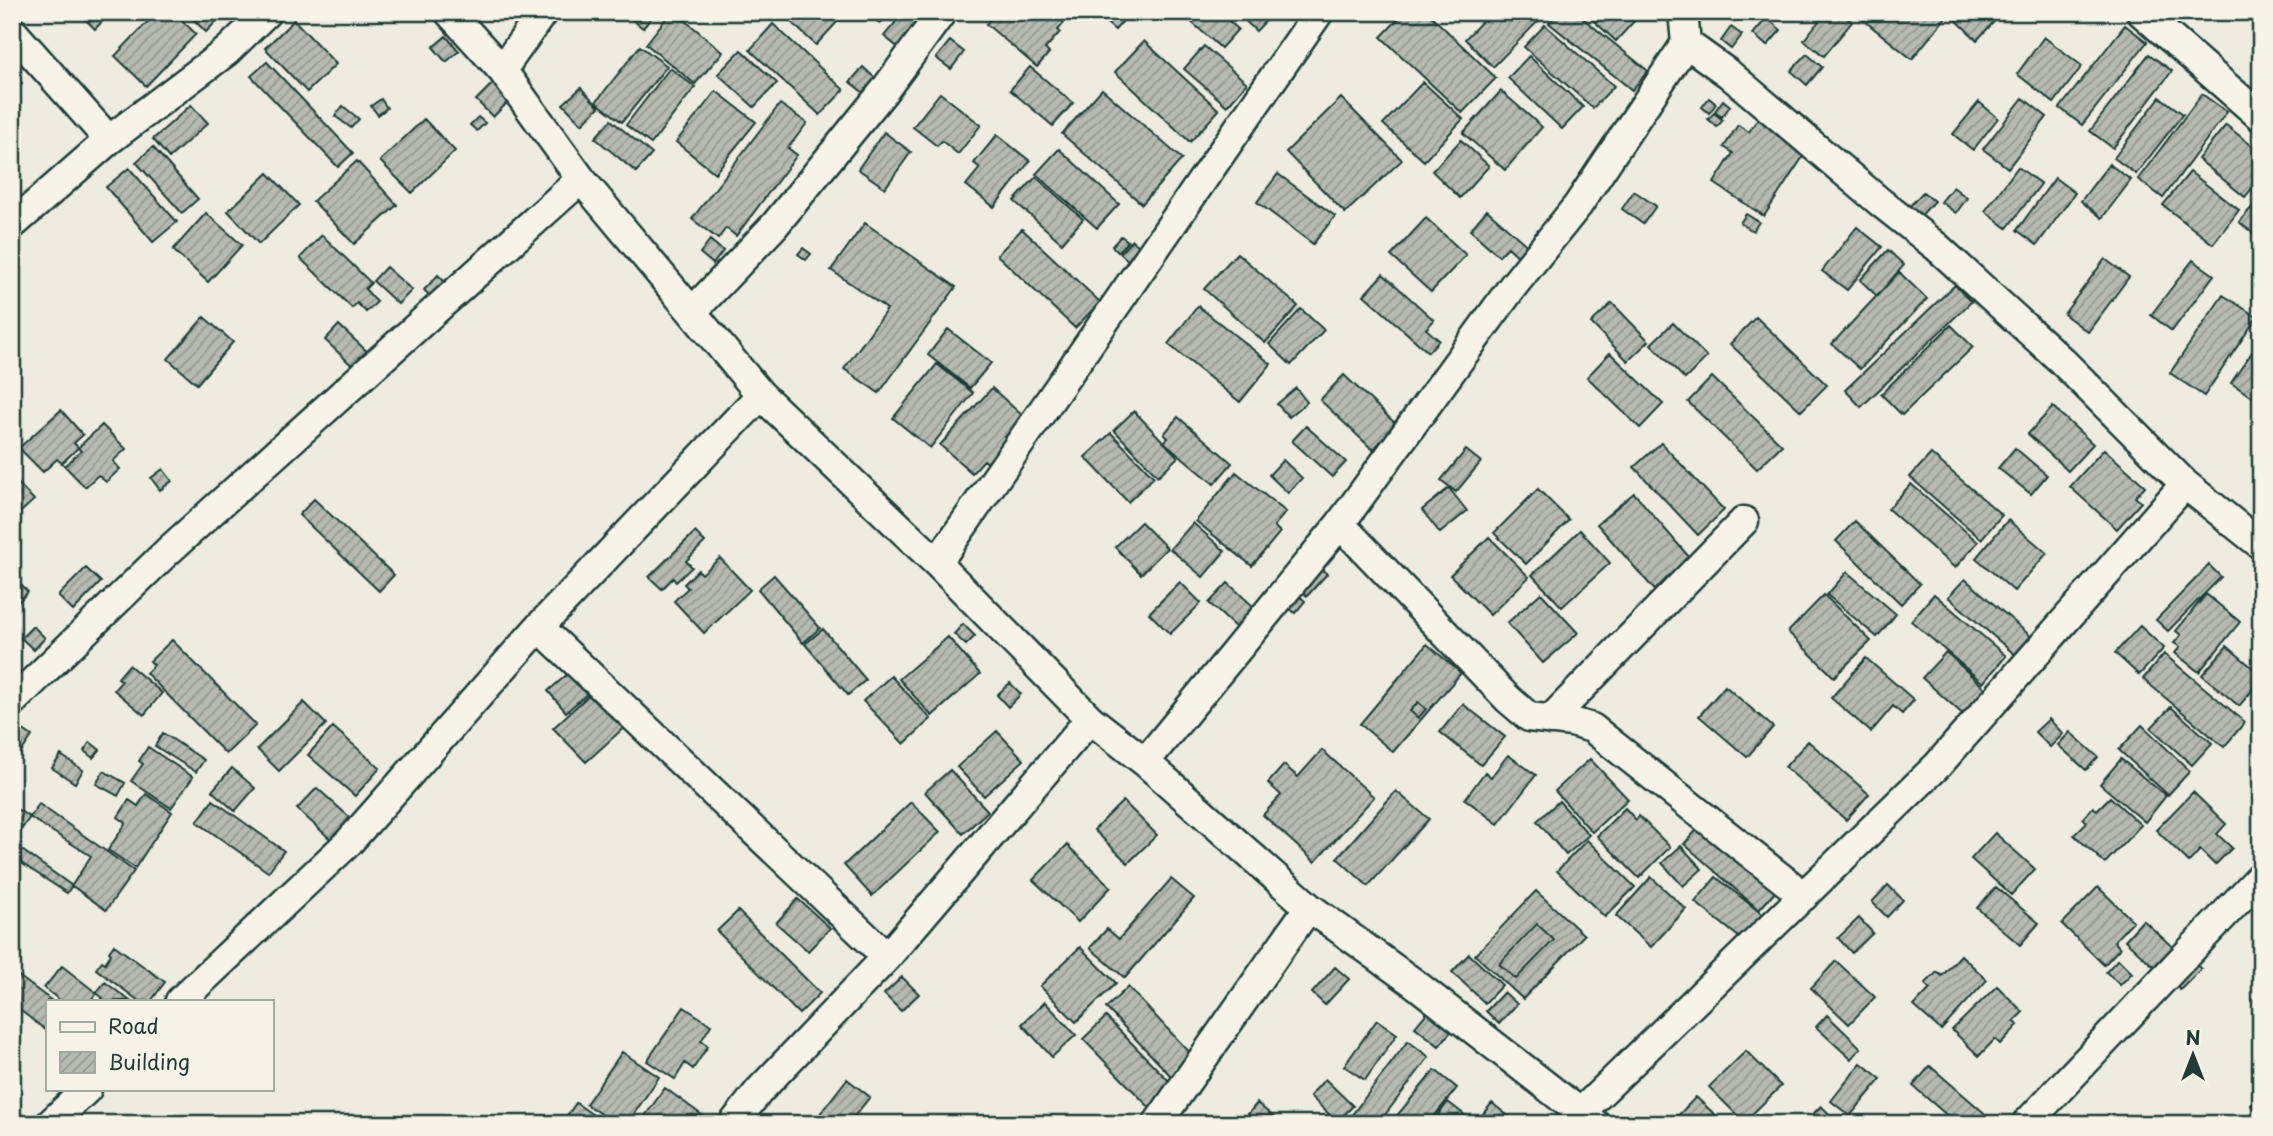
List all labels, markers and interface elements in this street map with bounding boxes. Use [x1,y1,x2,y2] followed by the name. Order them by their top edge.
[46,1000,273,1090] legend
[108,1009,159,1041] text: Road
[2158,1020,2228,1090] north arrow
[2185,1023,2201,1051] text: N
[108,1045,190,1077] text: Building

